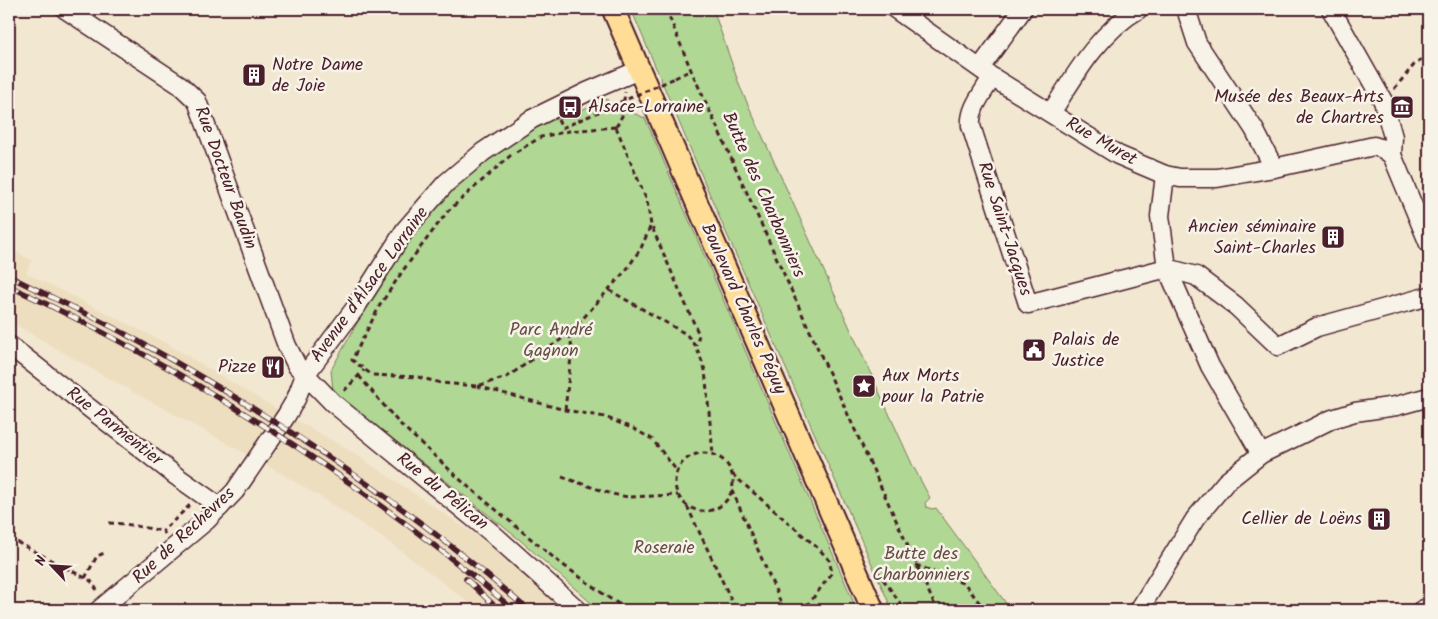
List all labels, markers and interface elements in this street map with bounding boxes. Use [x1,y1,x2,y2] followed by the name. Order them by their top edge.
[272,51,363,101] place label: Notre Dame de Joie
[241,62,267,88] building icon: Notre Dame de Joie
[1214,83,1384,133] place label: Musée des Beaux-Arts de Chartres
[588,93,704,122] place label: Alsace-Lorraine
[557,94,583,120] bus stop icon: Alsace-Lorraine
[1389,94,1415,120] museum icon: Musée des Beaux-Arts de Chartres
[186,102,264,254] street label: Rue Docteur Baudin
[713,107,813,283] street label: Butte des Charbonniers
[1060,110,1143,175] street label: Rue Muret
[969,158,1039,300] street label: Rue Saint-Jacques
[303,201,437,369] street label: Avenue d'Alsace Lorraine
[1188,213,1316,263] place label: Ancien séminaire Saint-Charles
[692,219,794,400] street label: Boulevard Charles Péguy
[1320,224,1346,250] building icon: Ancien séminaire Saint-Charles
[510,316,593,366] park label: Parc André Gagnon
[1052,326,1119,376] place label: Palais de Justice
[1021,337,1047,363] public building icon: Palais de Justice
[218,353,256,382] place label: Pizze
[260,354,286,380] restaurant icon: Pizze
[881,362,984,412] place label: Aux Morts pour la Patrie
[851,373,877,399] place icon: Aux Morts pour la Patrie
[59,380,169,475] street label: Rue Parmentier
[389,446,495,538] street label: Rue du Pélican
[126,480,242,592] street label: Rue de Rechèvres
[1241,505,1362,534] place label: Cellier de Loëns
[1366,506,1392,532] building icon: Cellier de Loëns
[633,534,695,563] park label: Roseraie
[872,540,970,590] park label: Butte des Charbonniers
[28,542,78,592] north arrow
[29,552,53,570] text: N

